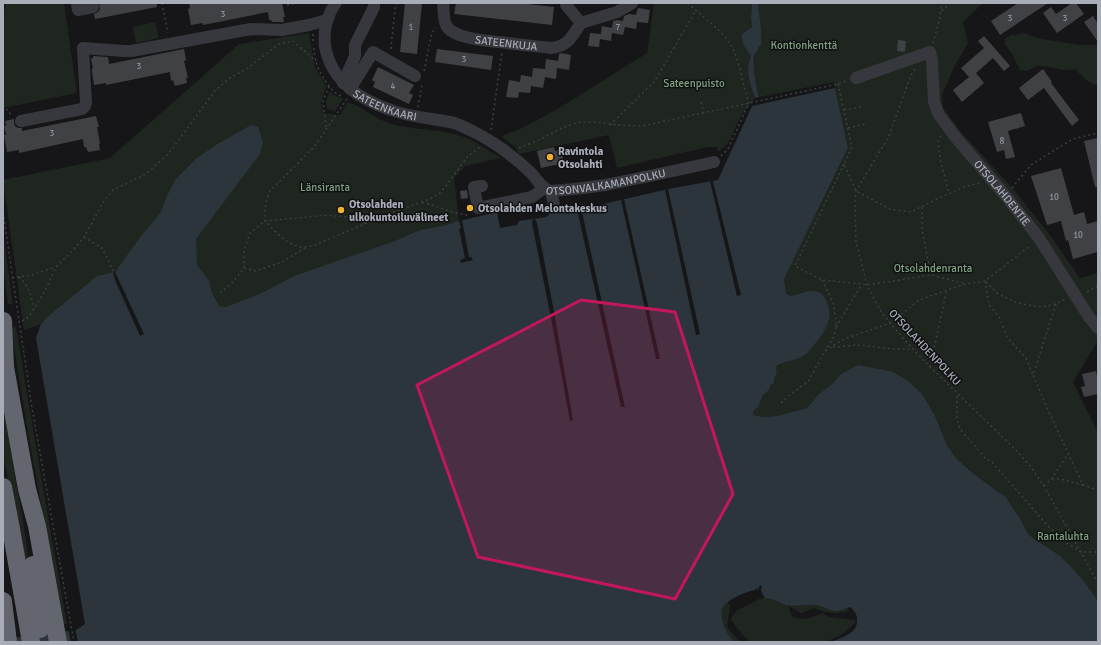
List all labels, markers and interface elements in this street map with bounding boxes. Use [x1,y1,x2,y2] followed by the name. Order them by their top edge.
[221,9,226,20] house number: 3
[1008,13,1013,24] house number: 3
[1063,13,1068,24] house number: 3
[409,22,414,33] house number: 1
[616,22,621,33] house number: 7
[474,33,538,53] street label: SATEENKUJA
[771,39,838,52] park label: Kontionkenttä
[462,54,467,65] house number: 3
[137,61,142,72] house number: 3
[663,77,725,90] park label: Sateenpuisto
[391,81,396,92] house number: 4
[350,87,418,123] street label: SATEENKAARI
[50,128,55,139] house number: 3
[1000,136,1005,147] house number: 8
[558,145,604,171] place label: Ravintola Otsolahti
[545,152,555,162] marker: Ravintola Otsolahti
[971,158,1033,229] street label: OTSOLAHDENTIE
[544,167,667,198] street label: OTSONVALKAMANPOLKU
[300,181,350,194] park label: Länsiranta
[1049,192,1059,203] house number: 10
[349,198,448,224] place label: Otsolahden ulkokuntoiluvälineet
[478,202,607,215] place label: Otsolahden Melontakeskus
[465,203,475,213] marker: Otsolahden Melontakeskus
[336,205,346,215] marker: Otsolahden ulkokuntoiluvälineet
[1073,230,1083,241] house number: 10
[894,262,973,275] park label: Otsolahdenranta
[886,307,963,388] street label: OTSOLAHDENPOLKU
[1037,530,1089,543] park label: Rantaluhta

